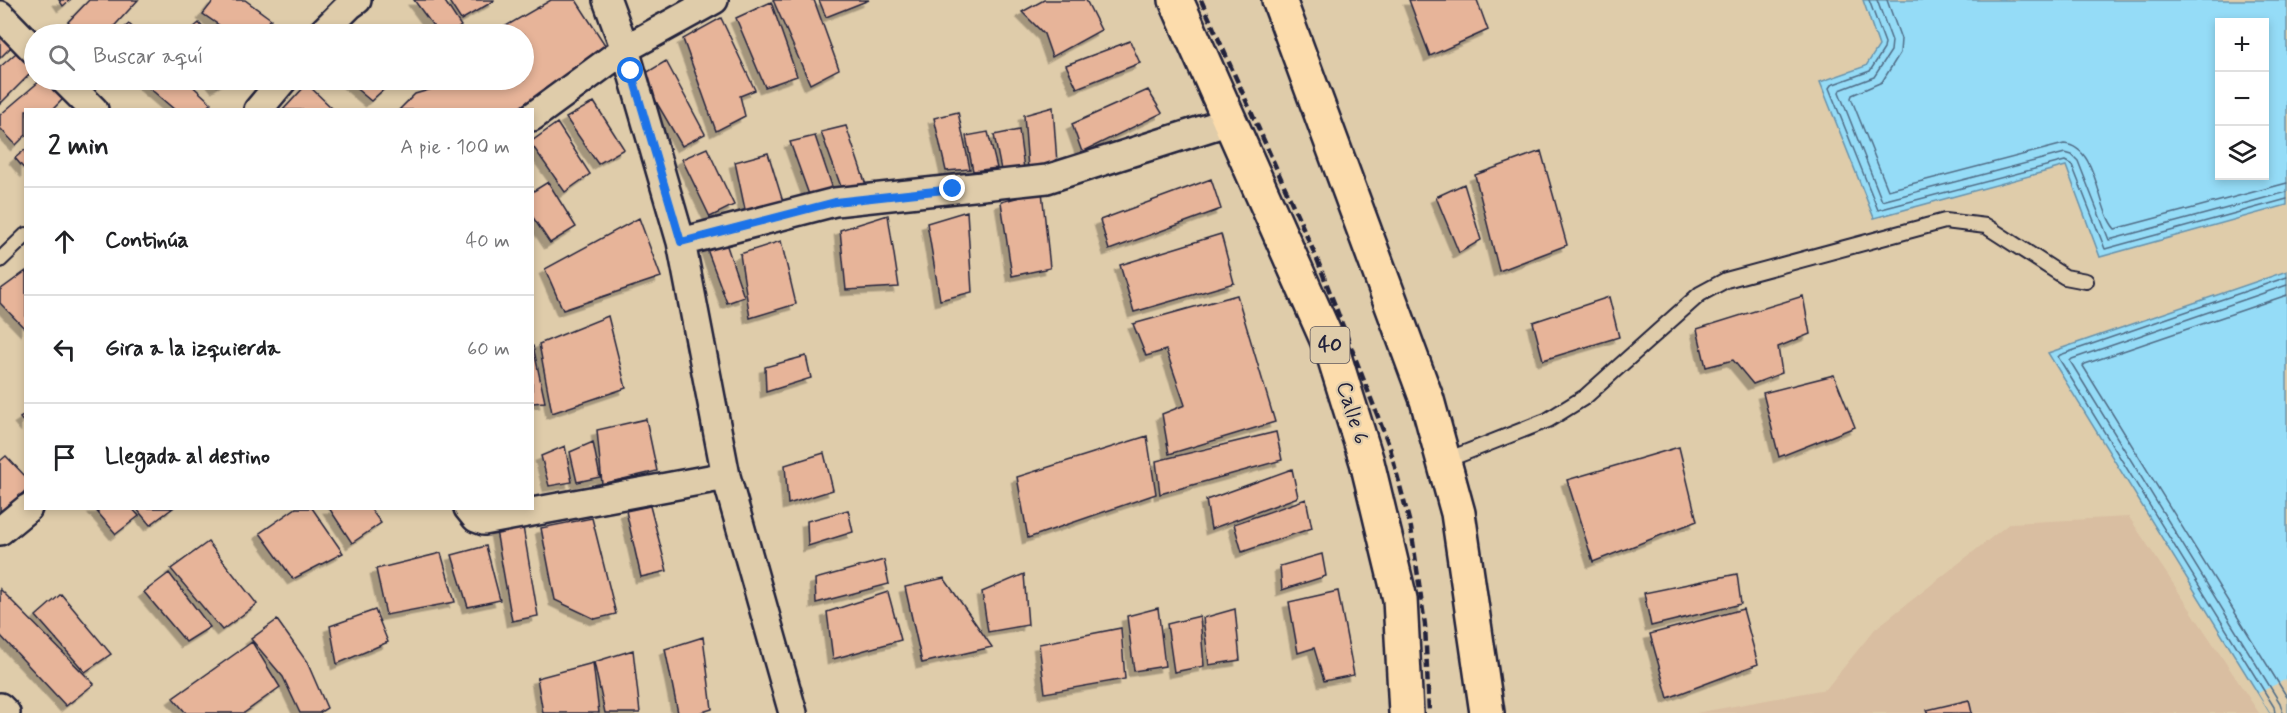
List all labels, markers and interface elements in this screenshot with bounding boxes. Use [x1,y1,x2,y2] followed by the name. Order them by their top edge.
[2215,18,2269,180] map controls
[2215,18,2269,72] button: +
[24,24,534,90] search box
[45,41,78,74] icon: search
[93,43,204,71] text: Buscar aquí
[617,57,643,83] route start
[2215,72,2269,126] button: −
[2215,126,2269,180] button: layers
[48,130,109,164] text: 2 min
[400,134,510,161] text: A pie · 100 m
[939,175,965,201] route end
[48,225,81,258] icon: ahead
[105,227,189,255] text: Continúa
[466,228,510,255] text: 40 m
[1310,327,1350,363] road number: 40
[48,333,81,366] icon: left
[105,335,280,363] text: Gira a la izquierda
[467,336,510,363] text: 60 m
[1329,378,1375,448] street label: Calle 6
[48,441,81,474] icon: arrive
[105,443,270,471] text: Llegada al destino

